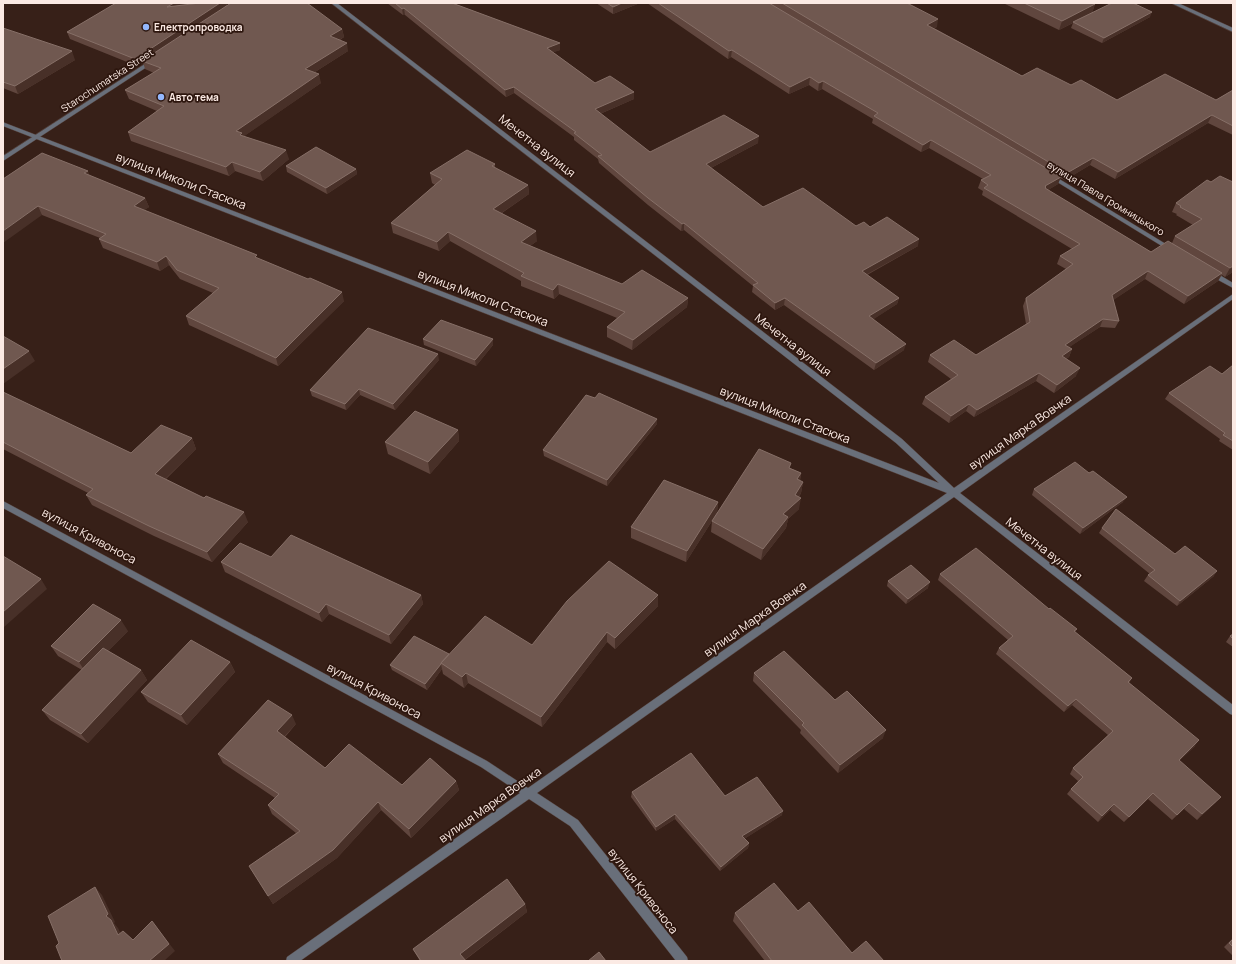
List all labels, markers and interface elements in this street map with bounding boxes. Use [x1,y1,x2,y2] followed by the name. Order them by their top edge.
[154,20,243,34] place label: Електропроводка
[141,22,151,32] marker: Електропроводка
[58,45,156,115] street label: Starochumatska Street
[169,90,219,104] place label: Авто тема
[156,92,166,102] marker: Авто тема
[495,110,579,181] street label: Мечетна вулиця
[113,148,249,213] street label: вулиця Миколи Стасюка
[1045,157,1167,239] street label: вулиця Павла Громницького
[415,265,551,330] street label: вулиця Миколи Стасюка
[751,309,835,380] street label: Мечетна вулиця
[717,382,853,447] street label: вулиця Миколи Стасюка
[965,390,1074,473] street label: вулиця Марка Вовчка
[39,503,139,568] street label: вулиця Кривоноса
[1002,513,1086,584] street label: Мечетна вулиця
[700,577,809,660] street label: вулиця Марка Вовчка
[324,658,424,723] street label: вулиця Кривоноса
[435,763,544,846] street label: вулиця Марка Вовчка
[604,844,682,937] street label: вулиця Кривоноса

